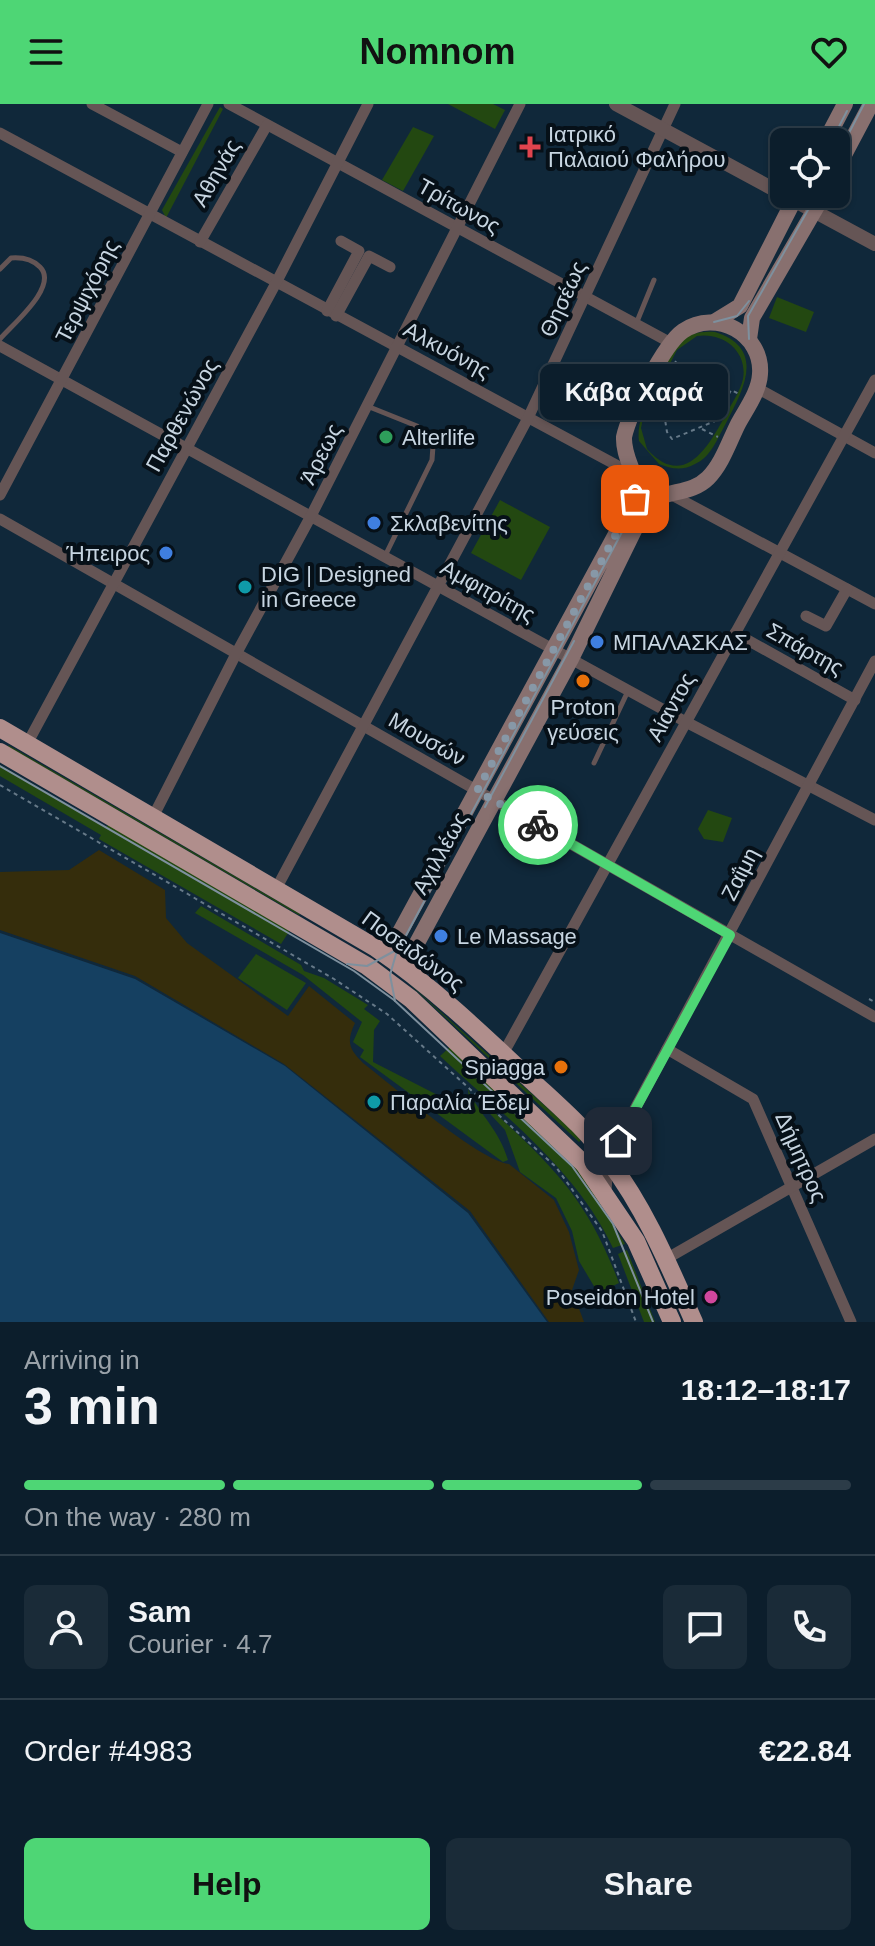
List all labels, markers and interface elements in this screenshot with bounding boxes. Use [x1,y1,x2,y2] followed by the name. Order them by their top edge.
[24,30,68,74] icon: menu
[807,30,851,74] icon: heart
[360,31,516,72] text: Nomnom
[548,122,726,172] place label: Ιατρικό Παλαιού Φαλήρου
[770,128,850,208] map controls
[770,128,850,208] button: locate
[187,135,245,211] street label: Αθηνάς
[519,136,541,158] marker: Ιατρικό Παλαιού Φαλήρου
[413,173,505,239] street label: Τρίτωνος
[50,235,124,347] street label: Τερψιχόρης
[535,257,591,341] street label: Θησέως
[399,317,495,383] street label: Αλκυόνης
[141,354,223,476] street label: Παρθενώνος
[541,363,729,419] callout: Κάβα Χαρά
[565,377,703,407] text: Κάβα Χαρά
[295,419,347,489] street label: Άρεως
[402,425,475,450] place label: Alterlife
[377,428,395,446] marker: Alterlife
[601,465,669,533] pin
[613,477,657,521] icon: bag
[390,511,508,536] place label: Σκλαβενίτης
[365,514,383,532] marker: Σκλαβενίτης
[65,541,150,566] place label: Ήπειρος
[157,544,175,562] marker: Ήπειρος
[436,555,540,627] street label: Αμφιτρίτης
[261,562,411,612] place label: DIG | Designed in Greece
[236,578,254,596] marker: DIG | Designed in Greece
[762,618,848,680] street label: Σπάρτης
[613,630,748,655] place label: ΜΠΑΛΑΣΚΑΣ
[588,633,606,651] marker: ΜΠΑΛΑΣΚΑΣ
[642,668,700,746] street label: Αίαντος
[574,672,592,690] marker: Proton γεύσεις
[547,695,619,745] place label: Proton γεύσεις
[384,707,470,771] street label: Μουσών
[498,785,578,865] courier
[516,803,560,847] icon: bike
[407,807,473,899] street label: Αχιλλέως
[716,843,764,905] street label: Ζαΐμη
[357,906,469,996] street label: Ποσειδώνος
[457,924,577,949] place label: Le Massage
[432,927,450,945] marker: Le Massage
[464,1055,546,1080] place label: Spiagga
[552,1058,570,1076] marker: Spiagga
[390,1090,531,1115] place label: Παραλία Έδεμ
[365,1093,383,1111] marker: Παραλία Έδεμ
[584,1107,652,1175] pin
[770,1108,832,1206] street label: Δήμητρος
[596,1119,640,1163] icon: home
[546,1285,695,1310] place label: Poseidon Hotel
[702,1288,720,1306] marker: Poseidon Hotel
[24,1345,140,1375] text: Arriving in
[681,1373,851,1406] text: 18:12–18:17
[24,1377,160,1435] text: 3 min
[24,1502,251,1532] text: On the way · 280 m
[24,1585,108,1669] button: person
[663,1585,747,1669] button: chat
[767,1585,851,1669] button: phone
[128,1595,191,1628] text: Sam
[128,1629,273,1659] text: Courier · 4.7
[24,1734,192,1767] text: Order #4983
[759,1734,851,1767] text: €22.84
[24,1838,430,1930] button: Help
[446,1838,851,1930] button: Share

